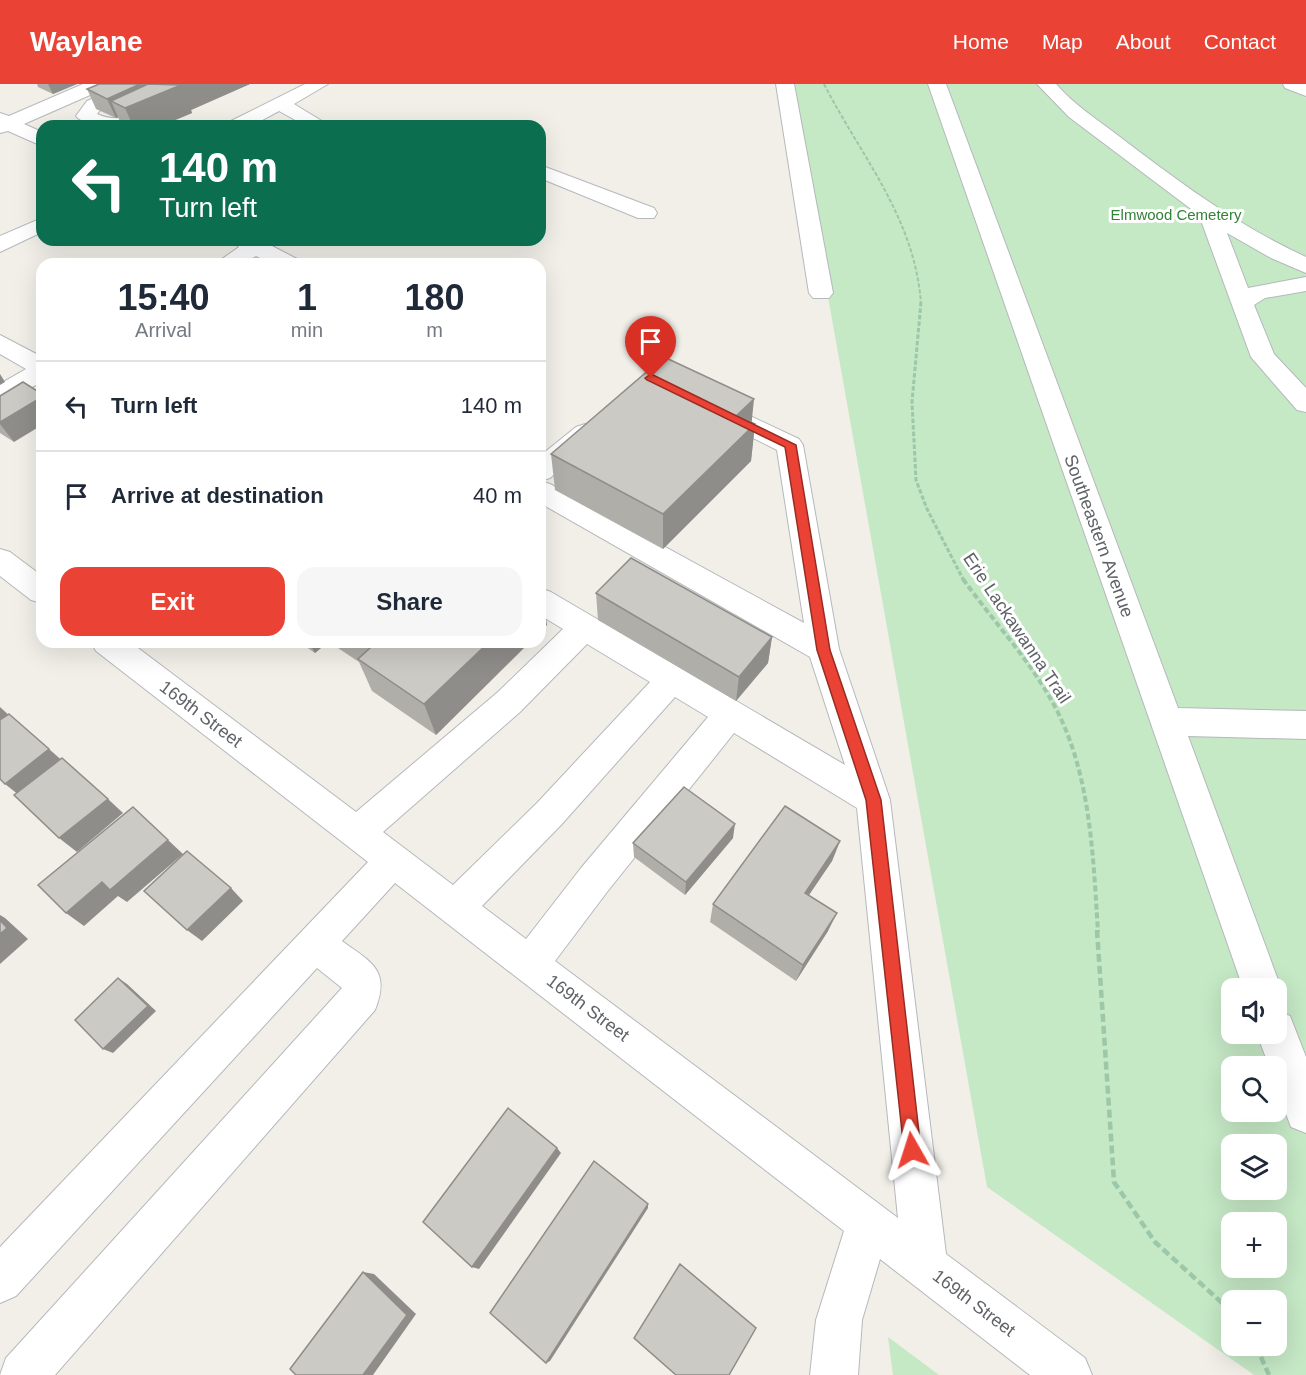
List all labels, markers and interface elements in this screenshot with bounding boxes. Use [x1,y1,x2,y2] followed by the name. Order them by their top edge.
[30,26,143,57] text: Waylane
[953,30,1009,53] text: Home
[1042,30,1083,53] text: Map
[1116,30,1171,53] text: About
[1204,30,1276,53] text: Contact
[60,144,138,222] icon: left
[159,144,278,191] text: 140 m
[159,193,257,223] text: Turn left
[1111,206,1242,223] park label: Elmwood Cemetery
[117,277,209,318] text: 15:40
[297,277,317,318] text: 1
[404,277,465,318] text: 180
[625,316,676,378] pin
[135,319,192,341] text: Arrival
[291,319,323,341] text: min
[426,319,443,341] text: m
[634,325,667,358] icon: arrive
[60,390,93,423] icon: left
[111,393,197,418] text: Turn left
[461,393,522,418] text: 140 m
[1060,452,1138,620] street label: Southeastern Avenue
[60,480,93,513] icon: arrive
[111,483,324,508] text: Arrive at destination
[473,483,522,508] text: 40 m
[959,549,1075,707] street label: Erie Lackawanna Trail
[60,567,285,636] button: Exit
[297,567,522,636] button: Share
[156,677,246,751] street label: 169th Street
[543,971,633,1045] street label: 169th Street
[1221,978,1287,1356] map controls
[1221,978,1287,1044] button: sound
[1221,1056,1287,1122] button: search
[880,1118,944,1182] position arrow
[1221,1134,1287,1200] button: layers
[1221,1212,1287,1278] button: +
[929,1266,1019,1340] street label: 169th Street
[1221,1290,1287,1356] button: −

